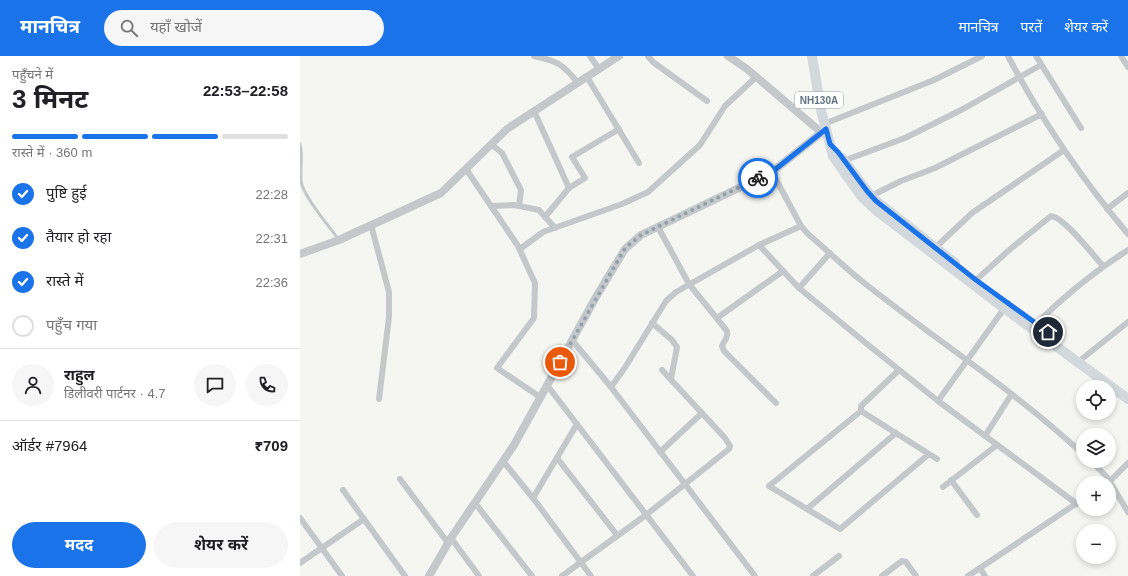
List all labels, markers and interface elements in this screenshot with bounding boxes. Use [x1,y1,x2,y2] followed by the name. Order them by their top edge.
[104,10,384,46] search box
[20,16,80,37] text: मानचित्र
[118,17,140,39] icon: search
[150,18,202,35] text: यहाँ खोजें
[959,19,999,35] text: मानचित्र
[1021,19,1042,35] text: परतें
[1064,19,1108,35] text: शेयर करें
[12,67,53,82] text: पहुँचने में
[203,82,288,99] text: 22:53–22:58
[12,84,88,114] text: 3 मिनट
[795,92,843,108] road number: NH130A
[12,145,92,160] text: रास्ते में · 360 m
[738,158,778,198] courier
[747,167,769,189] icon: bike
[12,183,34,205] icon: check
[46,184,87,201] text: पुष्टि हुई
[255,187,288,202] text: 22:28
[12,227,34,249] icon: check
[46,228,111,245] text: तैयार हो रहा
[255,231,288,246] text: 22:31
[12,271,34,293] icon: check
[46,272,84,289] text: रास्ते में
[255,275,288,290] text: 22:36
[1031,315,1065,349] pin
[46,316,97,333] text: पहुँच गया
[1037,321,1059,343] icon: home
[543,345,577,379] pin
[549,351,571,373] icon: bag
[12,364,54,406] button: person
[194,364,236,406] button: chat
[246,364,288,406] button: phone
[64,366,95,383] text: राहुल
[1076,380,1116,564] map controls
[1076,380,1116,420] button: locate
[64,386,166,401] text: डिलीवरी पार्टनर · 4.7
[1076,428,1116,468] button: layers
[12,437,87,454] text: ऑर्डर #7964
[254,437,288,454] text: ₹709
[1076,476,1116,516] button: +
[12,522,146,568] button: मदद
[154,522,288,568] button: शेयर करें
[1076,524,1116,564] button: −

